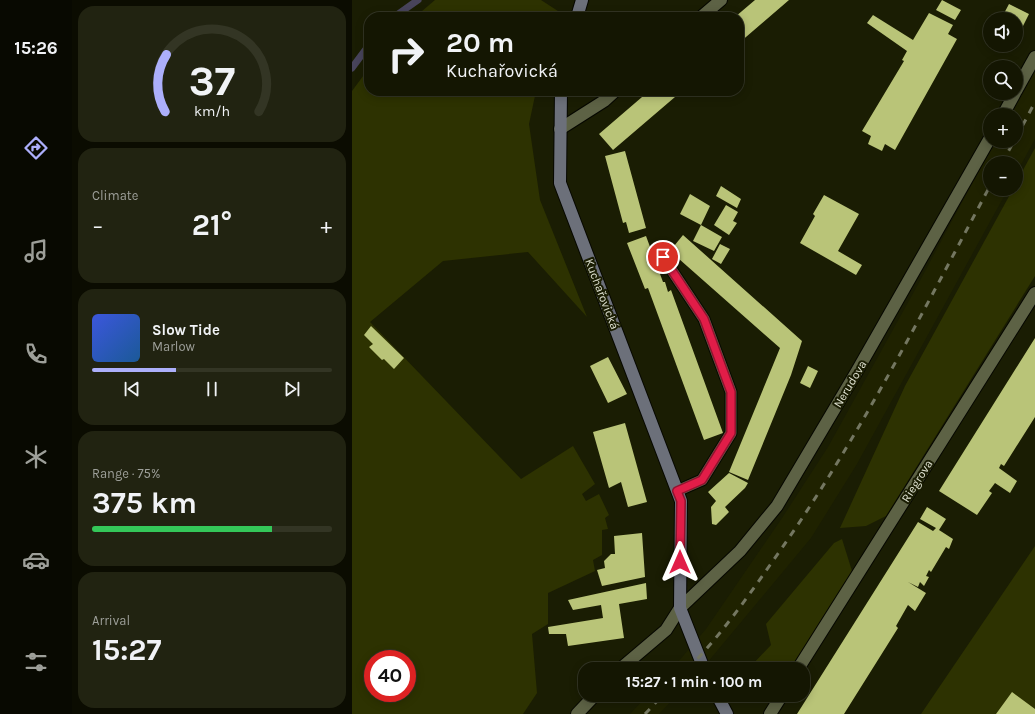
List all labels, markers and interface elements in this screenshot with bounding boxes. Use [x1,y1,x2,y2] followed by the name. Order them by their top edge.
[983,12,1023,196] map controls
[983,12,1023,52] button: sound
[446,26,514,59] text: 20 m
[380,28,432,80] icon: right
[14,37,58,59] text: 15:26
[189,57,235,105] text: 37
[446,60,558,82] text: Kuchařovická
[983,60,1023,100] button: search
[194,102,230,119] text: km/h
[983,108,1023,148] button: +
[22,134,50,162] icon: directions
[983,156,1023,196] button: −
[92,188,138,203] text: Climate
[192,207,232,243] text: 21°
[92,213,104,239] text: −
[320,213,332,239] text: +
[22,237,50,265] icon: music
[646,240,680,274] pin
[652,246,674,268] icon: arrive
[582,257,622,331] street label: Kuchařovická
[152,321,220,339] text: Slow Tide
[152,339,195,354] text: Marlow
[22,340,50,368] icon: phone
[831,358,869,410] street label: Nerudova
[121,378,143,400] icon: previous
[201,378,223,400] icon: pause
[281,378,303,400] icon: next
[22,443,50,471] icon: climate
[899,457,935,505] street label: Riegrova
[92,466,160,481] text: Range · 75%
[92,485,197,521] text: 375 km
[659,541,701,583] position arrow
[22,546,50,574] icon: car
[92,613,130,628] text: Arrival
[92,632,161,668] text: 15:27
[22,648,50,676] icon: filters
[364,650,416,702] speed limit sign: 40
[626,673,762,691] text: 15:27 · 1 min · 100 m

